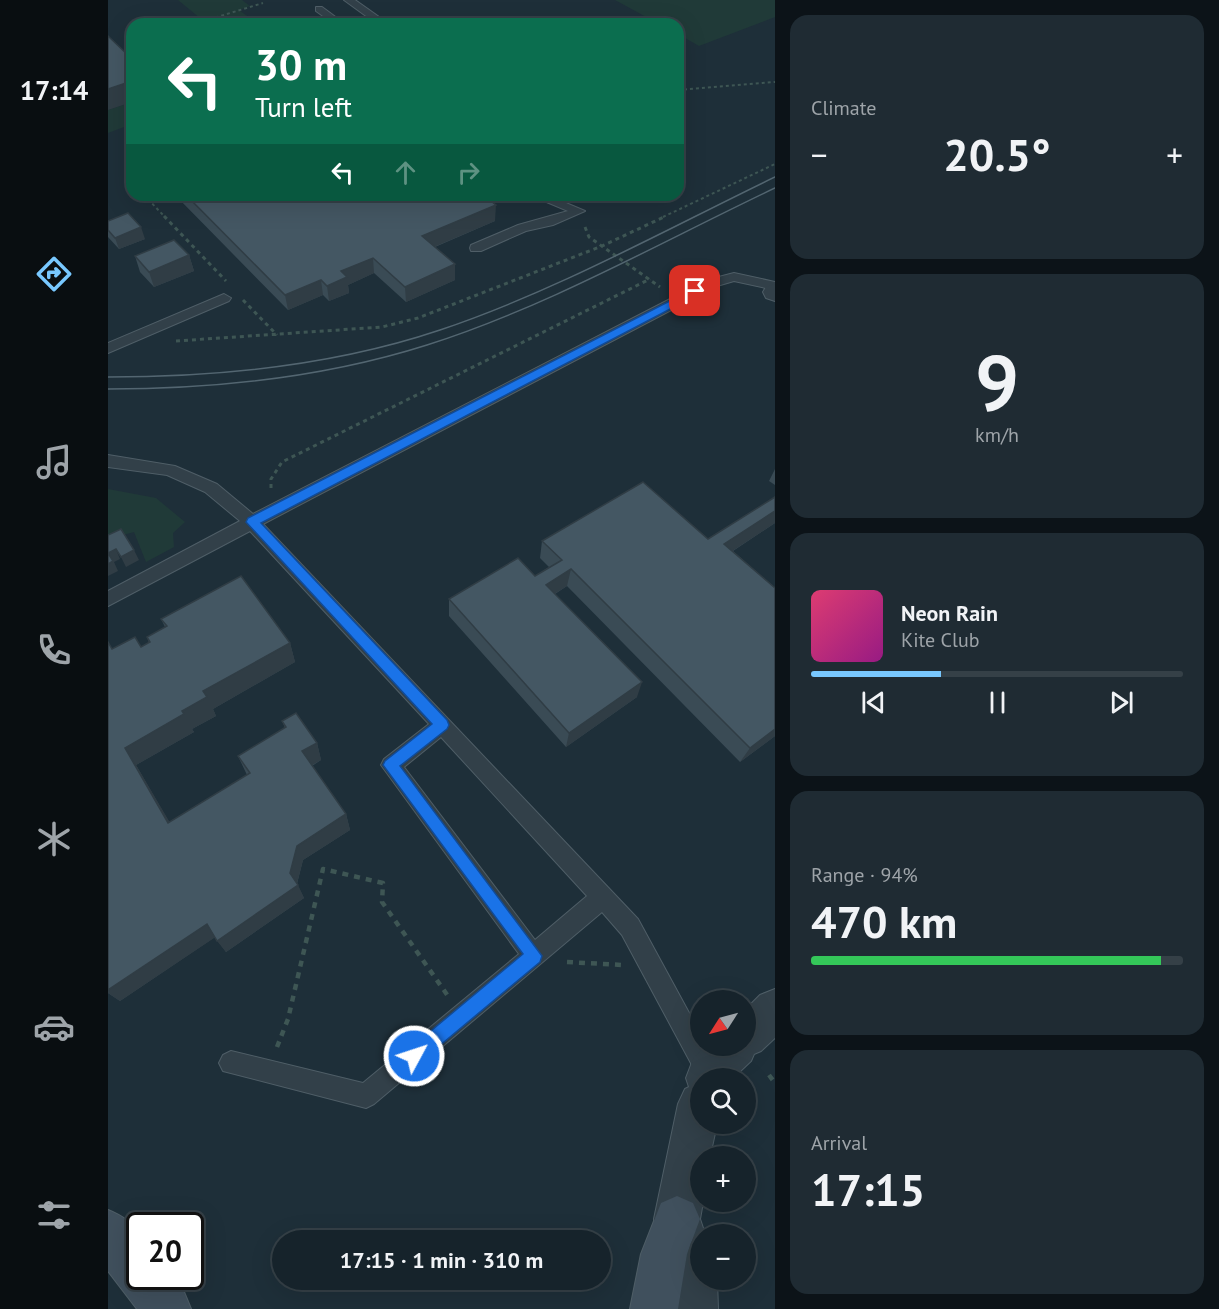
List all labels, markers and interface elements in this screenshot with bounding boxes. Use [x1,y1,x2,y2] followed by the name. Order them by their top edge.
[255,37,347,92] text: 30 m
[156,42,234,120] icon: left
[20,73,88,107] text: 17:14
[255,90,352,124] text: Turn left
[811,95,877,121] text: Climate
[943,125,1051,183] text: 20.5°
[811,133,828,176] text: −
[1166,133,1183,176] text: +
[326,156,359,189] icon: left
[389,156,422,189] icon: ahead
[452,156,485,189] icon: right
[33,253,75,295] icon: directions
[669,265,720,316] pin
[678,274,711,307] icon: arrive
[975,332,1019,433] text: 9
[975,422,1019,448] text: km/h
[33,441,75,483] icon: music
[901,599,998,627] text: Neon Rain
[901,627,979,653] text: Kite Club
[33,629,75,671] icon: phone
[857,686,890,719] icon: previous
[981,686,1014,719] icon: pause
[1105,686,1138,719] icon: next
[33,818,75,860] icon: climate
[811,862,918,888] text: Range · 94%
[811,892,957,950] text: 470 km
[690,990,756,1056] north arrow
[690,990,756,1290] map controls
[33,1006,75,1048] icon: car
[382,1024,446,1088] position arrow
[690,1068,756,1134] button: search
[811,1130,867,1156] text: Arrival
[690,1146,756,1212] button: +
[811,1160,925,1218] text: 17:15
[33,1194,75,1236] icon: filters
[126,1212,204,1290] speed limit sign: 20
[690,1224,756,1290] button: −
[340,1246,543,1274] text: 17:15 · 1 min · 310 m

